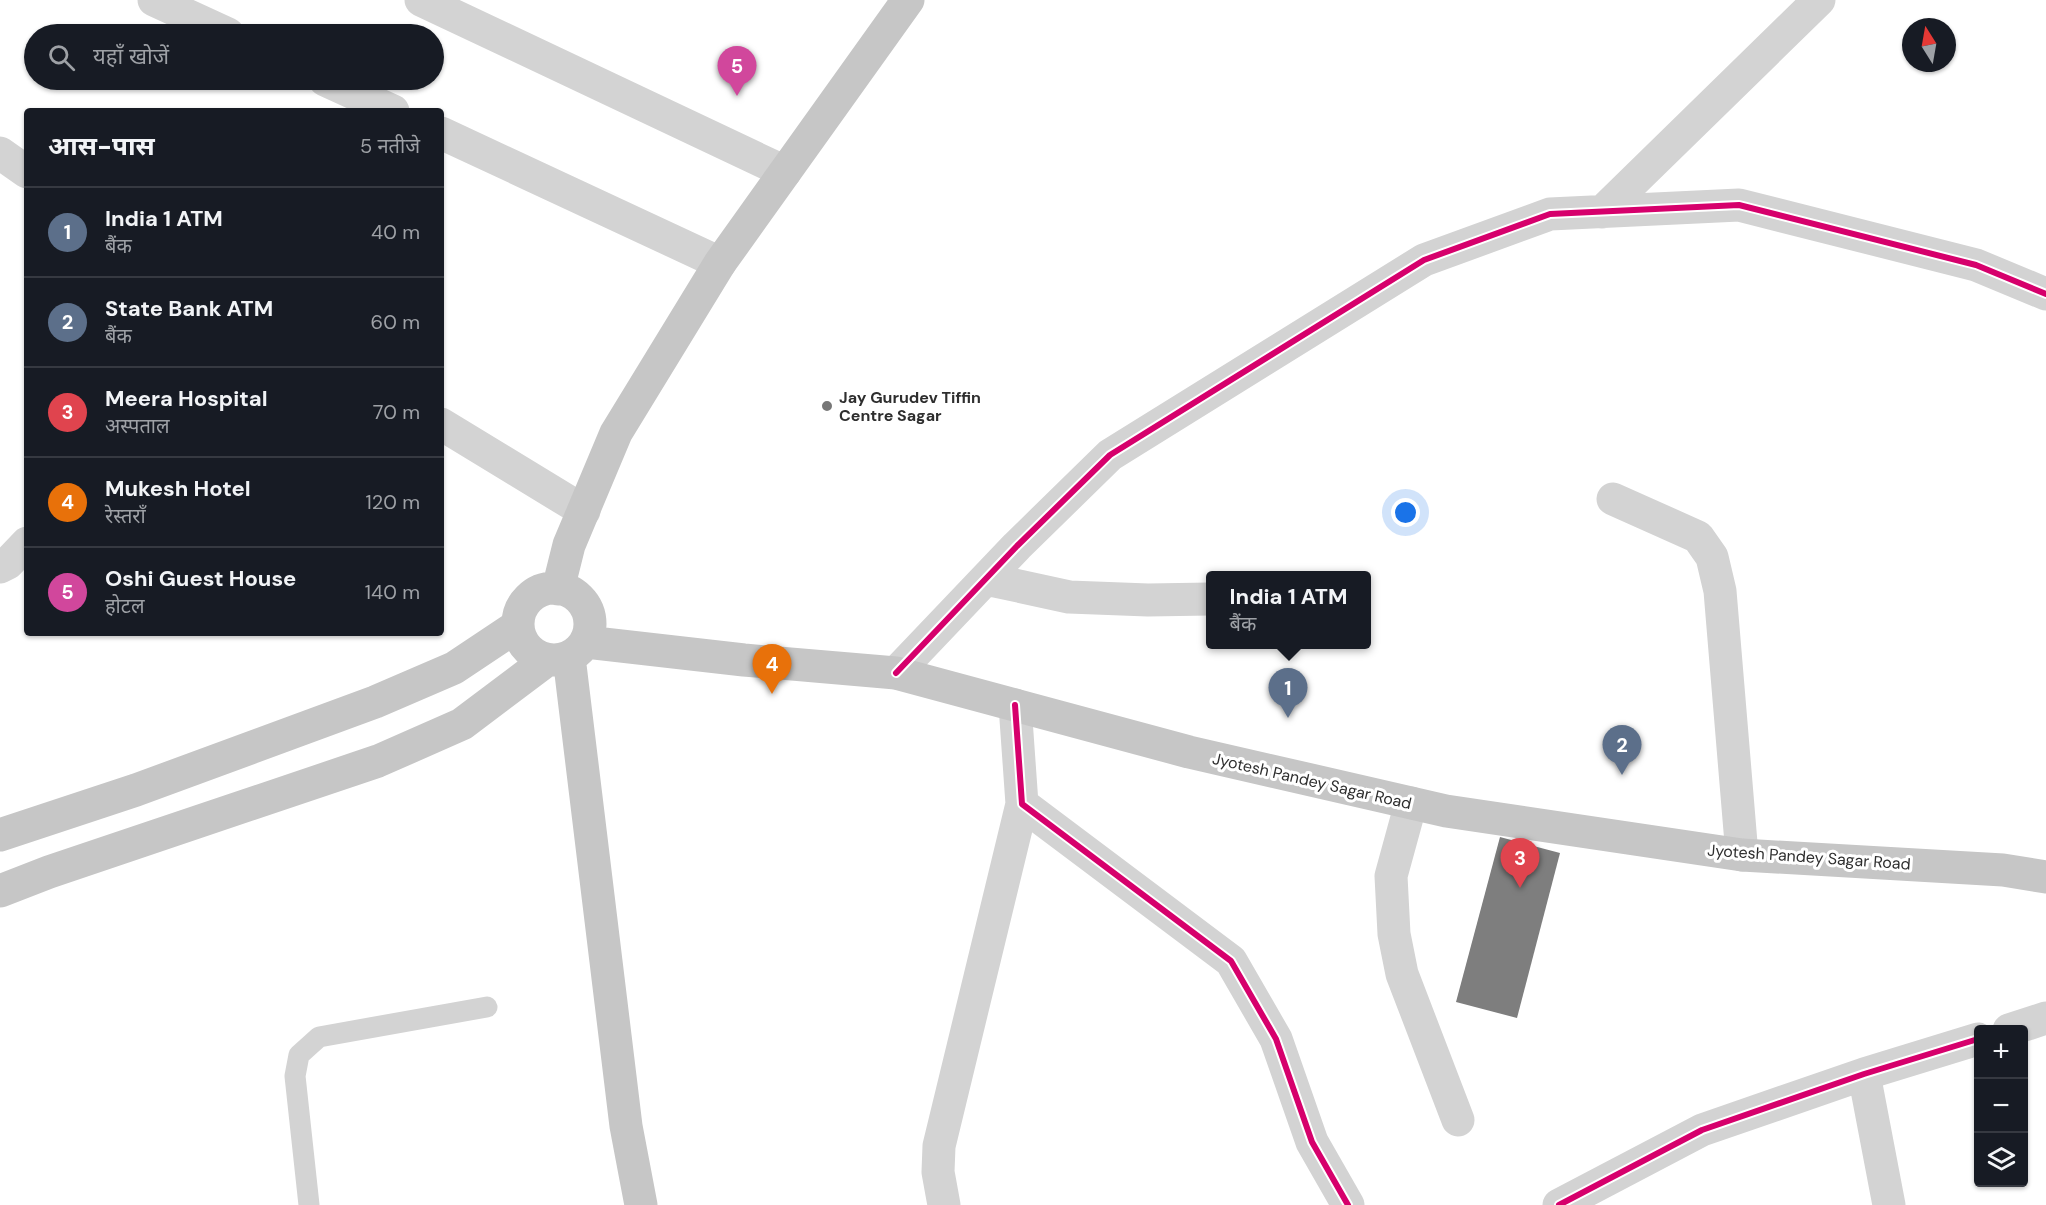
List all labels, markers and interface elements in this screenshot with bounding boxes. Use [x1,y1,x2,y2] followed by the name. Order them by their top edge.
[1902,18,1956,72] north arrow
[24,24,444,90] search box
[45,41,78,74] icon: search
[93,42,169,71] text: यहाँ खोजें
[718,46,756,96] pin: 5
[48,129,155,163] text: आस-पास
[360,133,420,159] text: 5 नतीजे
[105,204,223,233] text: India 1 ATM
[64,219,71,245] text: 1
[371,219,420,245] text: 40 m
[105,233,132,259] text: बैंक
[105,294,273,323] text: State Bank ATM
[62,309,73,335] text: 2
[371,309,420,335] text: 60 m
[105,323,132,349] text: बैंक
[105,384,268,413] text: Meera Hospital
[839,387,981,426] place label: Jay Gurudev Tiffin Centre Sagar
[61,399,74,425] text: 3
[373,399,420,425] text: 70 m
[820,399,834,413] marker: Jay Gurudev Tiffin Centre Sagar
[105,413,170,439] text: अस्पताल
[105,474,251,503] text: Mukesh Hotel
[61,489,74,515] text: 4
[366,489,420,515] text: 120 m
[1391,498,1420,527] your location
[105,503,146,529] text: रेस्तराँ
[105,564,296,593] text: Oshi Guest House
[1206,571,1371,649] popup
[61,579,74,605] text: 5
[365,579,420,605] text: 140 m
[1230,582,1347,611] text: India 1 ATM
[105,593,144,619] text: होटल
[1230,611,1256,637] text: बैंक
[752,644,792,694] pin: 4
[1268,668,1308,718] pin: 1
[1602,726,1642,775] pin: 2
[1210,748,1414,814] street label: Jyotesh Pandey Sagar Road
[1500,838,1540,888] pin: 3
[1707,839,1911,875] street label: Jyotesh Pandey Sagar Road
[1974,1025,2028,1187] map controls
[1974,1025,2028,1079] button: +
[1974,1079,2028,1133] button: −
[1974,1133,2028,1187] button: layers

